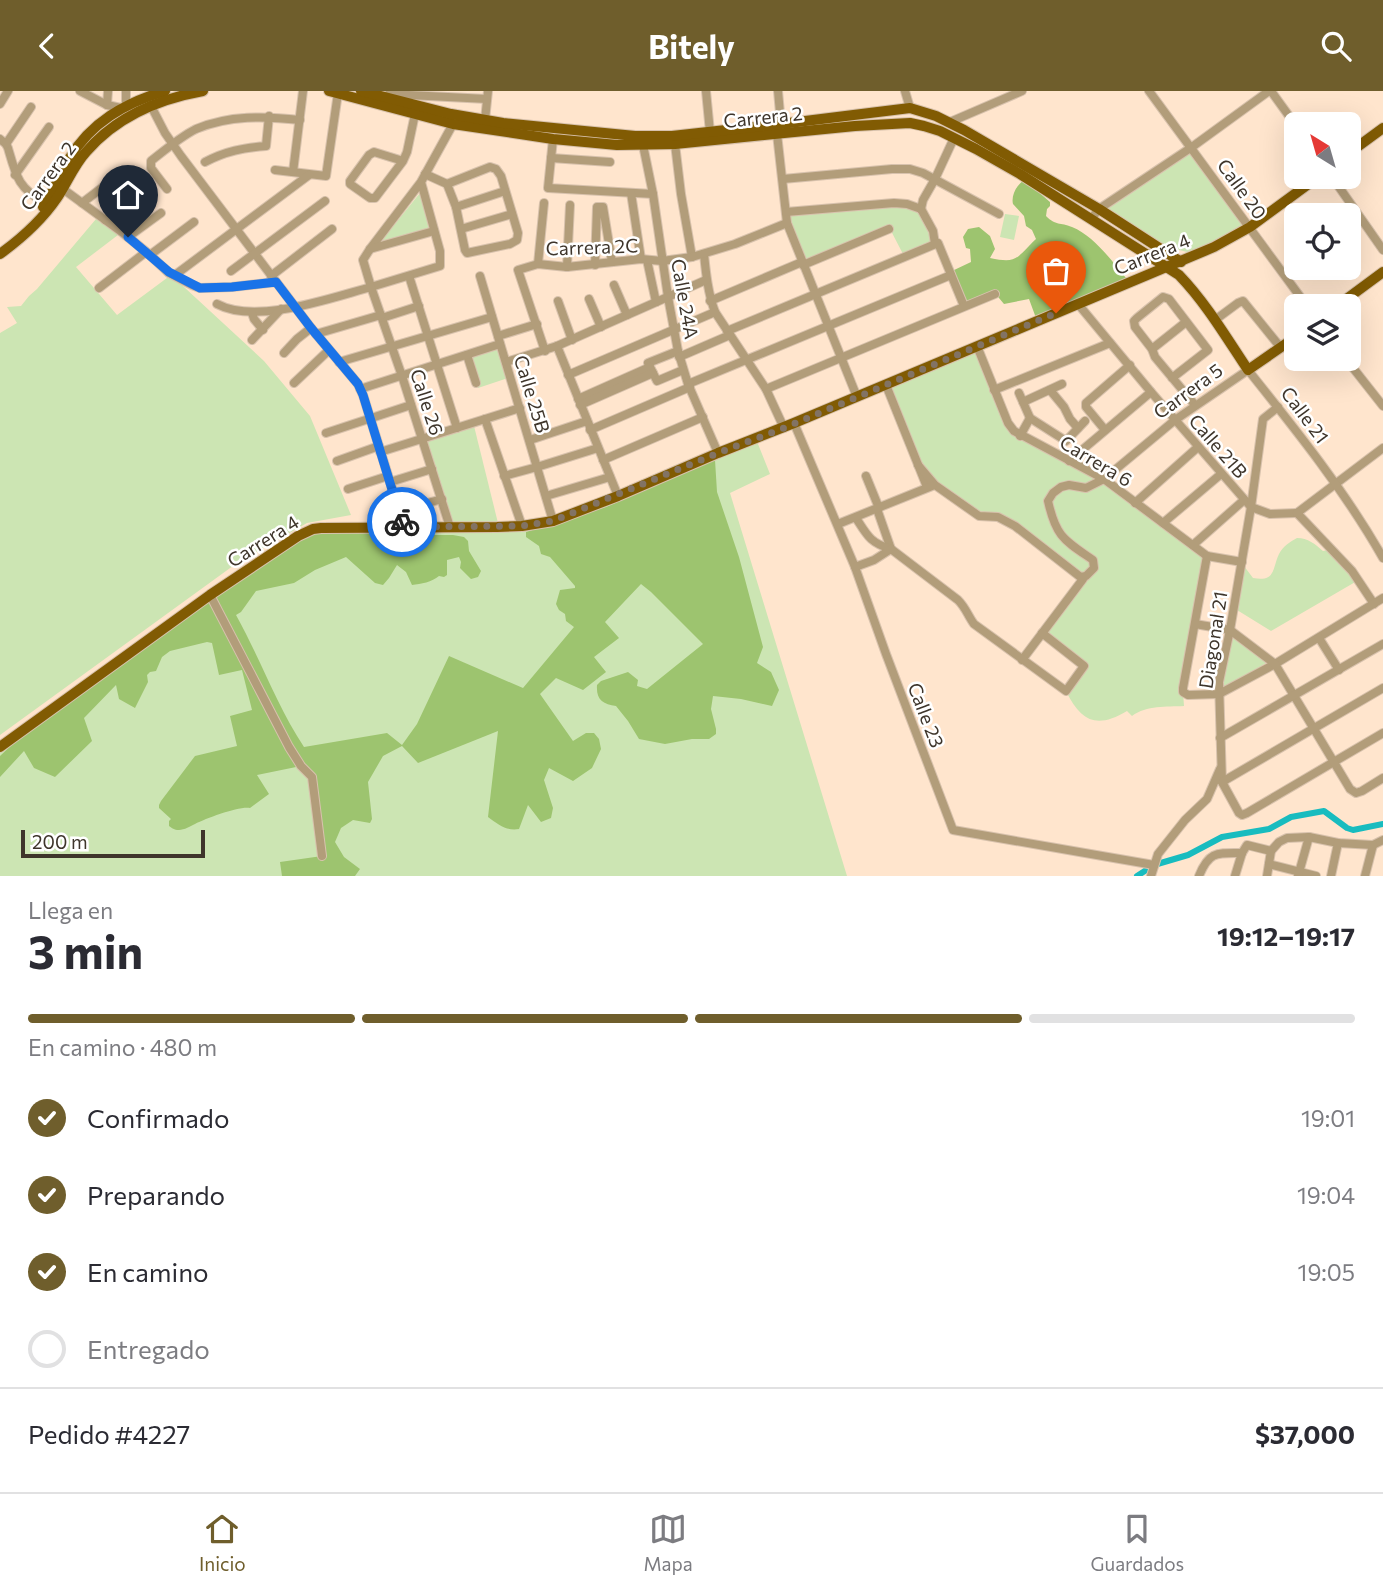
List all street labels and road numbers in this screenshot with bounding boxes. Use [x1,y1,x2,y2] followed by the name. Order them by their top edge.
[722,101,804,132] street label: Carrera 2
[15,137,80,215] street label: Carrera 2
[1213,154,1272,223] street label: Calle 20
[1110,228,1193,279] street label: Carrera 4
[545,233,639,260] street label: Carrera 2C
[667,257,704,341] street label: Calle 24A
[510,352,555,435] street label: Calle 25B
[1149,358,1227,423] street label: Carrera 5
[406,366,449,438] street label: Calle 26
[1277,382,1334,448] street label: Calle 21
[1184,409,1252,482] street label: Calle 21B
[1056,430,1137,491] street label: Carrera 6
[223,510,303,572] street label: Carrera 4
[1193,590,1232,690] street label: Diagonal 21
[904,679,949,751] street label: Calle 23

